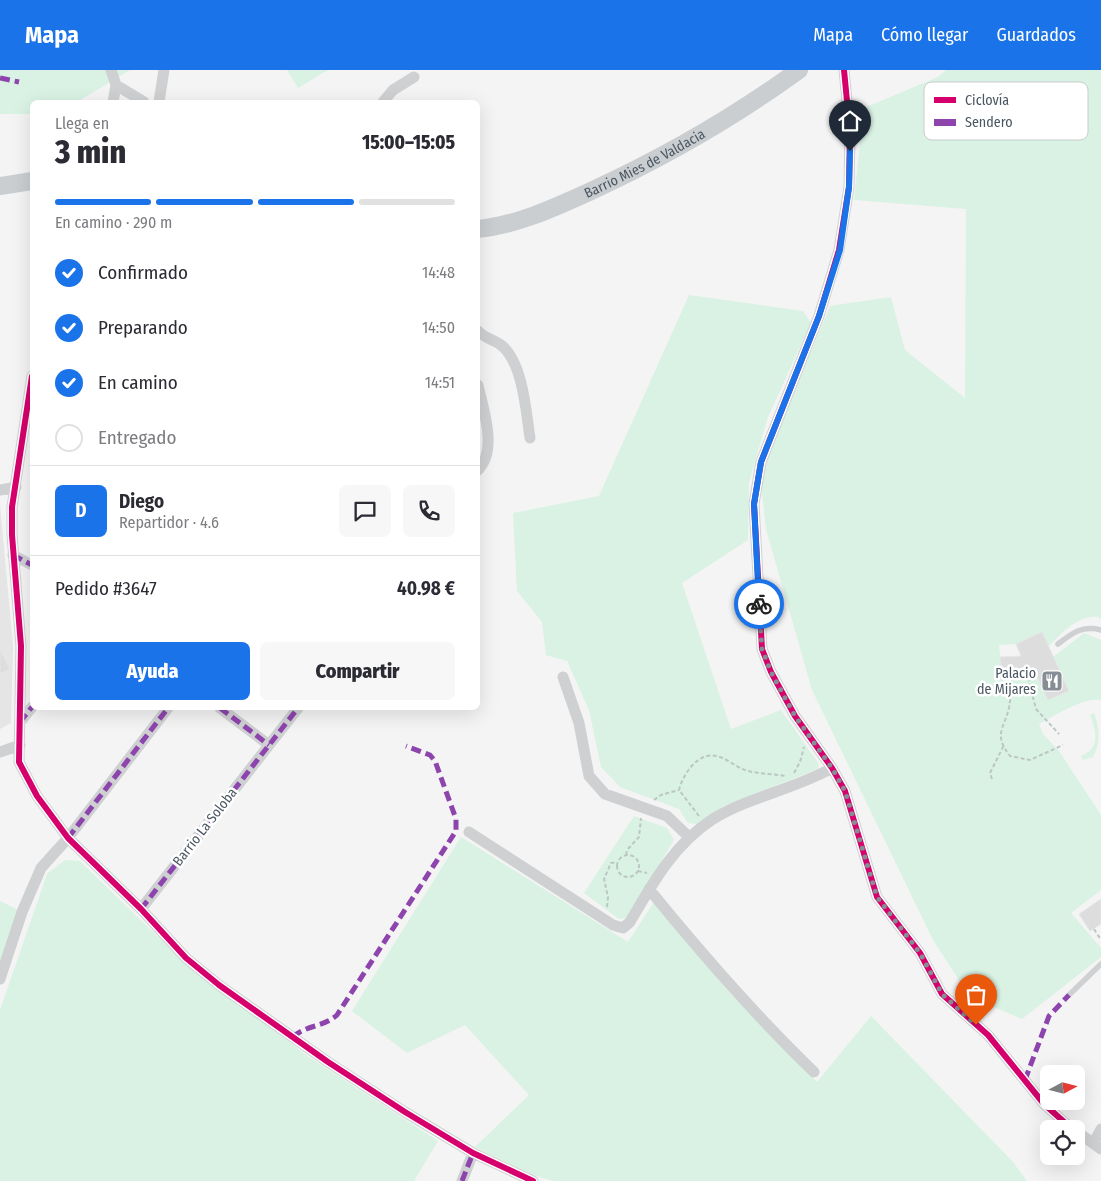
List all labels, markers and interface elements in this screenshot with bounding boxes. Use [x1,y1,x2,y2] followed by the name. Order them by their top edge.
[25,21,79,49] text: Mapa
[813,24,853,46] text: Mapa
[881,24,968,46] text: Cómo llegar
[996,24,1076,46] text: Guardados
[924,82,1088,140] legend
[965,92,1009,109] text: Ciclovía
[829,100,871,151] pin
[836,107,864,135] icon: home
[55,114,109,133] text: Llega en
[965,114,1013,131] text: Sendero
[581,125,708,202] street label: Barrio Mies de Valdacia
[362,131,455,154] text: 15:00–15:05
[55,133,126,171] text: 3 min
[55,213,172,232] text: En camino · 290 m
[55,259,83,287] icon: check
[98,261,188,284] text: Confirmado
[422,263,455,282] text: 14:48
[55,314,83,342] icon: check
[98,316,188,339] text: Preparando
[422,318,455,337] text: 14:50
[55,369,83,397] icon: check
[98,371,178,394] text: En camino
[425,373,455,392] text: 14:51
[98,426,177,449] text: Entregado
[339,485,391,537] button: chat
[403,485,455,537] button: phone
[119,490,164,513] text: Diego
[75,499,87,522] text: D
[119,513,219,532] text: Repartidor · 4.6
[55,577,157,600] text: Pedido #3647
[397,577,455,600] text: 40.98 €
[734,579,784,629] courier
[745,590,773,618] icon: bike
[55,642,250,700] button: Ayuda
[260,642,455,700] button: Compartir
[977,665,1036,698] place label: Palacio de Mijares
[1040,669,1064,693] restaurant icon: Palacio de Mijares
[169,785,241,869] street label: Barrio La Soloba
[955,974,997,1025] pin
[962,981,990,1009] icon: bag
[1040,1065,1085,1110] north arrow
[1040,1065,1085,1165] map controls
[1040,1120,1085,1165] button: locate

